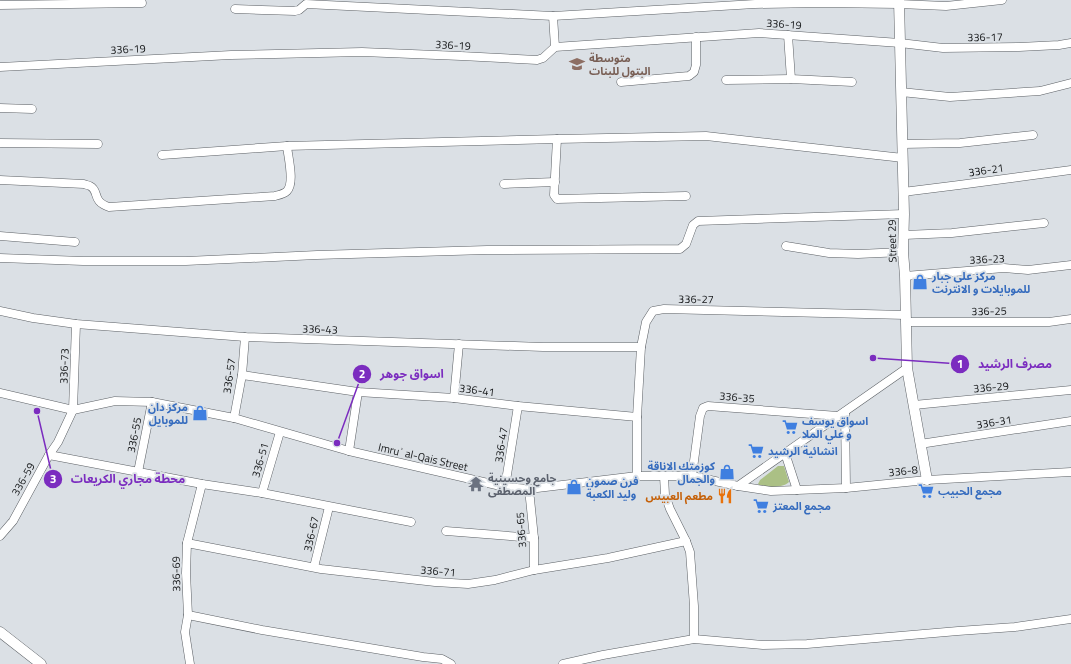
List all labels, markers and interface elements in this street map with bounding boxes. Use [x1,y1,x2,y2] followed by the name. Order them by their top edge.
[766,15,802,33] street label: 336-19
[967,29,1003,45] street label: 336-17
[435,36,471,54] street label: 336-19
[110,40,146,58] street label: 336-19
[589,50,651,79] place label: متوسطة البتول للبنات
[568,55,586,73] school or university icon: متوسطة البتول للبنات
[967,160,1005,180] street label: 336-21
[884,219,900,263] street label: Street 29
[969,250,1005,268] street label: 336-23
[931,268,1030,297] place label: مركز علي جبار للموبايلات و الانترنت
[911,273,929,291] shop icon: مركز علي جبار للموبايلات و الانترنت
[678,291,714,307] street label: 336-27
[971,303,1007,319] street label: 336-25
[302,320,338,338] street label: 336-43
[55,348,73,384] street label: 336-73
[950,352,1060,376] callout: مصرف الرشيد
[957,354,963,373] text: 1
[978,354,1052,373] text: مصرف الرشيد
[219,357,239,395] street label: 336-57
[352,362,452,386] callout: اسواق جوهر
[359,364,365,383] text: 2
[379,364,444,383] text: اسواق جوهر
[973,377,1009,397] street label: 336-29
[458,380,496,400] street label: 336-41
[719,387,755,407] street label: 336-35
[148,399,188,428] place label: مركز دان للموبايل
[191,404,209,422] shop icon: مركز دان للموبايل
[975,411,1013,433] street label: 336-31
[802,413,868,444] place label: اسواق يوسف و علي الملا
[123,416,145,454] street label: 336-55
[781,418,799,436] supermarket icon: اسواق يوسف و علي الملا
[490,426,512,464] street label: 336-47
[377,439,470,475] street label: Imruʾ al-Qais Street
[247,441,273,479] street label: 336-51
[747,442,765,460] supermarket icon: انشائية الرشيد
[768,443,838,459] place label: انشائية الرشيد
[648,458,716,487] place label: كوزمتك الاناقة والجمال
[7,460,39,498] street label: 336-59
[888,462,918,480] street label: 336-8
[718,463,736,481] shop icon: كوزمتك الاناقة والجمال
[43,467,193,491] callout: محطة مجاري الكريعات
[50,469,56,488] text: 3
[71,469,185,489] text: محطة مجاري الكريعات
[488,470,557,499] place label: جامع وحسينية المصطفى
[586,473,639,502] place label: فرن صمون وليد الكعبة
[467,475,485,493] temple icon: جامع وحسينية المصطفى
[565,478,583,496] shop icon: فرن صمون وليد الكعبة
[917,482,935,500] supermarket icon: مجمع الحبيب
[938,483,1002,500] place label: مجمع الحبيب
[716,487,734,505] restaurant icon: مطعم العبيس
[646,488,713,505] place label: مطعم العبيس
[752,497,770,515] supermarket icon: مجمع المعتز
[772,498,831,515] place label: مجمع المعتز
[512,512,530,548] street label: 336-65
[299,515,323,553] street label: 336-67
[168,556,184,592] street label: 336-69
[420,561,456,581] street label: 336-71

